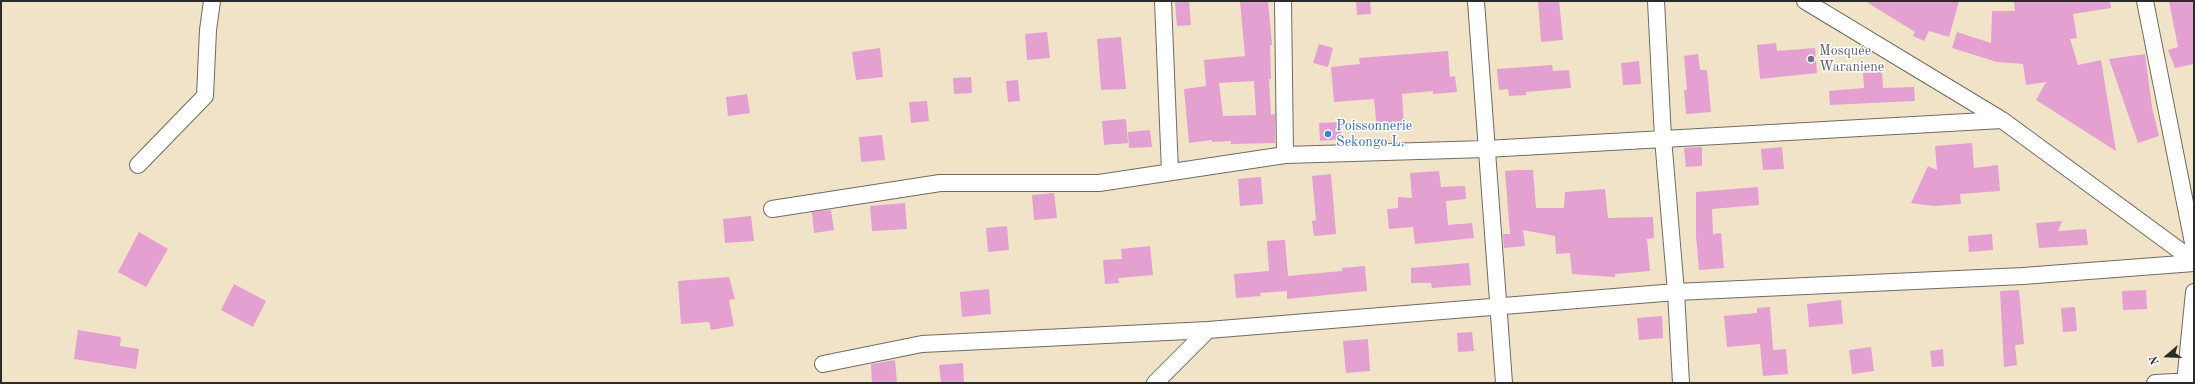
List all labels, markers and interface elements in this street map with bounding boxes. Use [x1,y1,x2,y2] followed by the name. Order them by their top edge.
[1819,43,1884,76] place label: Mosquée Waraniene
[1806,54,1816,64] marker: Mosquée Waraniene
[1336,118,1412,150] place label: Poissonnerie Sekongo L.
[1323,129,1333,139] marker: Poissonnerie Sekongo L.
[2147,336,2187,376] north arrow
[2149,354,2162,366] text: N

